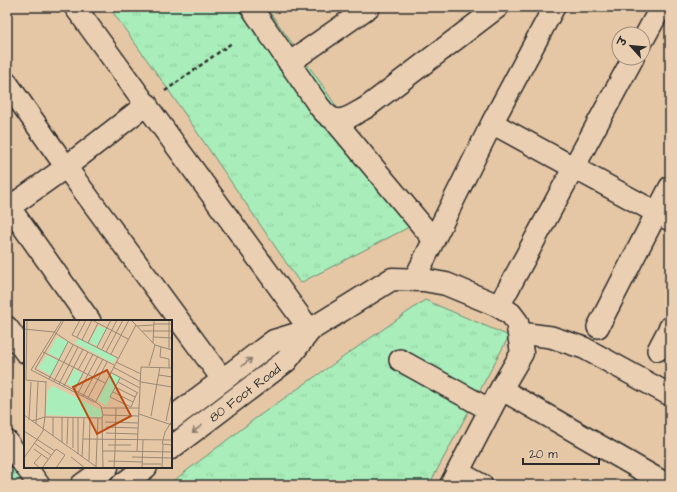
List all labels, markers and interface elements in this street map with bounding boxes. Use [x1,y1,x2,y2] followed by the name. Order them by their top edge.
[611,26,651,66] north arrow
[614,34,632,49] text: उ
[24,320,172,468] inset map
[241,358,252,366] one-way arrow
[205,360,285,426] street label: 80 Foot Road
[192,424,203,433] one-way arrow
[523,440,599,466] scale bar
[529,446,558,463] text: 20 m

